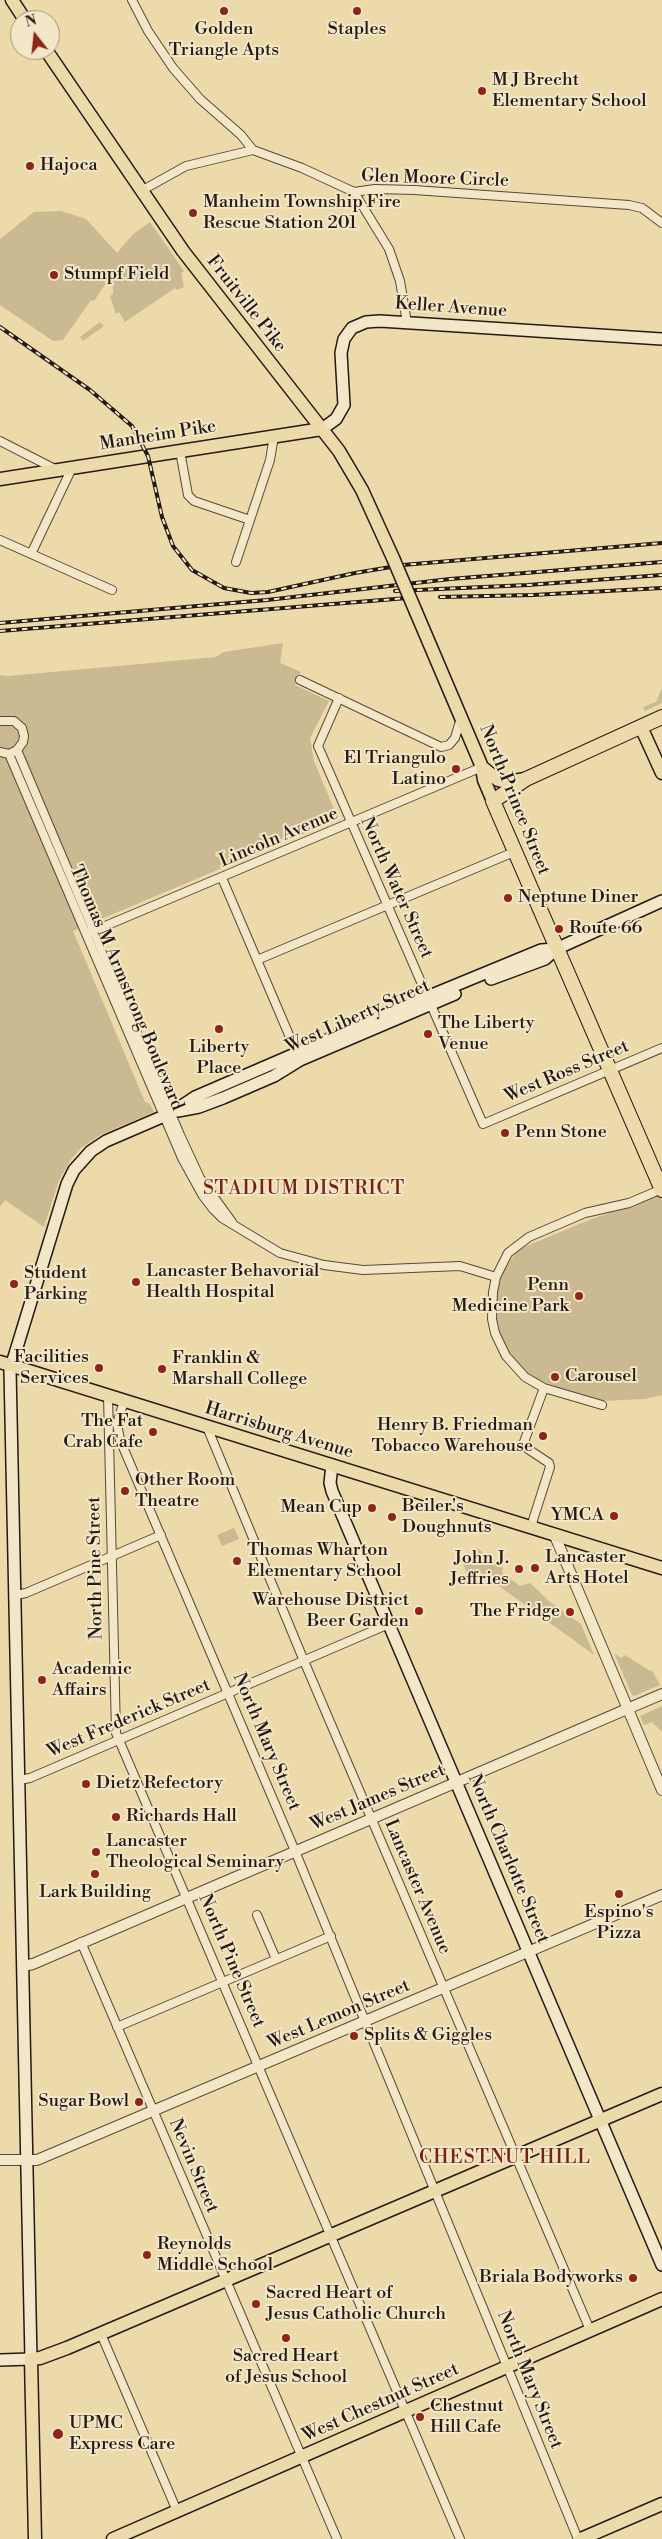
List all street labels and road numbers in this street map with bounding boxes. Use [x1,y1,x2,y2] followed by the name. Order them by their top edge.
[361,166,509,192] street label: Glen Moore Circle
[201,251,291,357] street label: Fruitville Pike
[394,293,508,323] street label: Keller Avenue
[98,416,218,456] street label: Manheim Pike
[474,722,554,878] street label: North Prince Street
[216,803,342,873] street label: Lincoln Avenue
[355,814,437,962] street label: North Water Street
[64,862,188,1114] street label: Thomas M Armstrong Boulevard
[283,975,433,1059] street label: West Liberty Street
[501,1036,633,1108] street label: West Ross Street
[202,1398,356,1464] street label: Harrisburg Avenue
[84,1496,108,1640] street label: North Pine Street
[227,1670,305,1814] street label: North Mary Street
[44,1675,214,1763] street label: West Frederick Street
[307,1760,449,1836] street label: West James Street
[463,1771,553,1947] street label: North Charlotte Street
[379,1816,455,1958] street label: Lancaster Avenue
[193,1891,269,2031] street label: North Pine Street
[265,1975,413,2055] street label: West Lemon Street
[163,2116,223,2216] street label: Nevin Street
[491,2308,567,2452] street label: North Mary Street
[299,2359,463,2447] street label: West Chestnut Street

